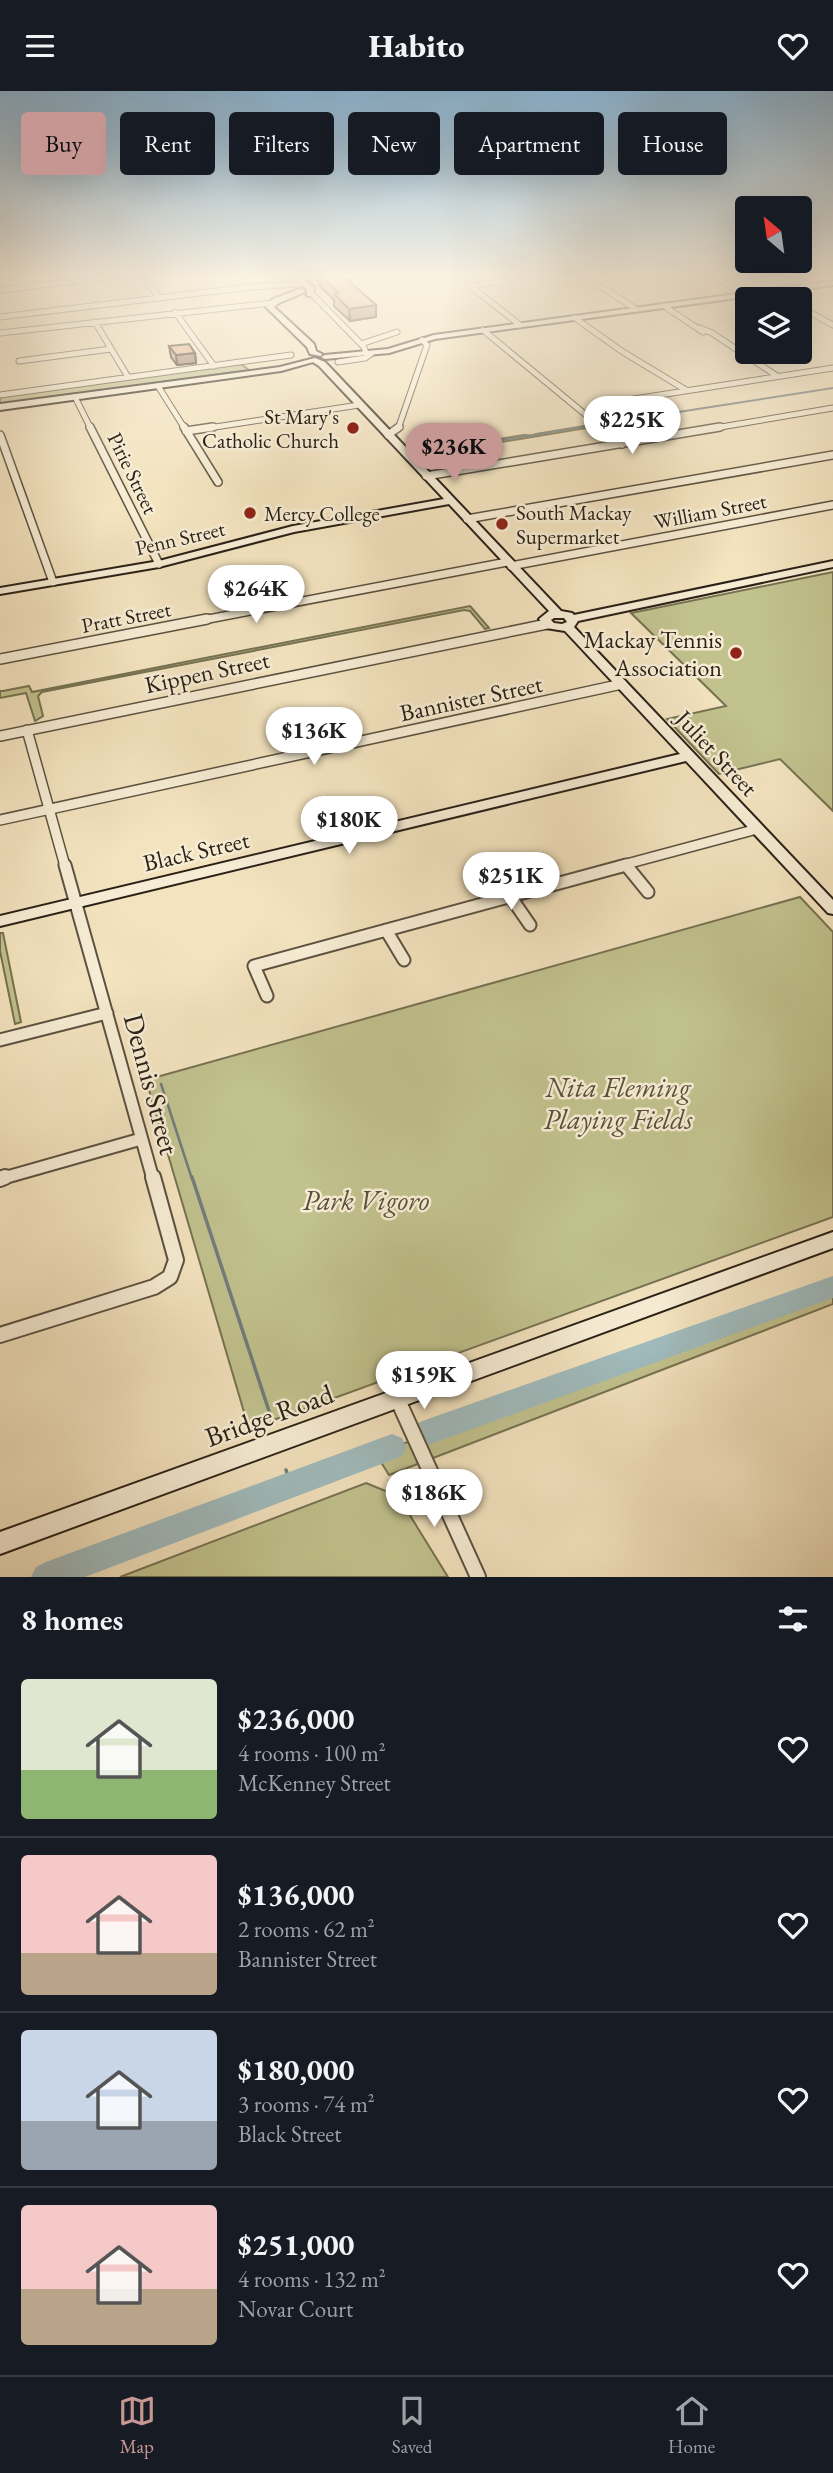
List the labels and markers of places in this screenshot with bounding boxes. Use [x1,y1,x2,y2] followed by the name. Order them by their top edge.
[583,397,681,456] pin: $225K
[202,403,339,454] place label: St Mary's Catholic Church
[345,420,361,436] marker: St Mary's Catholic Church
[405,423,503,483] pin: $236K
[516,499,632,550] place label: South Mackay Supermarket
[264,500,380,527] place label: Mercy College
[242,505,258,521] marker: Mercy College
[494,516,510,532] marker: South Mackay Supermarket
[207,566,305,625] pin: $264K
[584,624,722,683] place label: Mackay Tennis Association
[728,645,744,661] marker: Mackay Tennis Association
[265,707,363,767] pin: $136K
[300,797,398,856] pin: $180K
[462,853,560,912] pin: $251K
[375,1351,473,1411] pin: $159K
[385,1469,483,1529] pin: $186K

